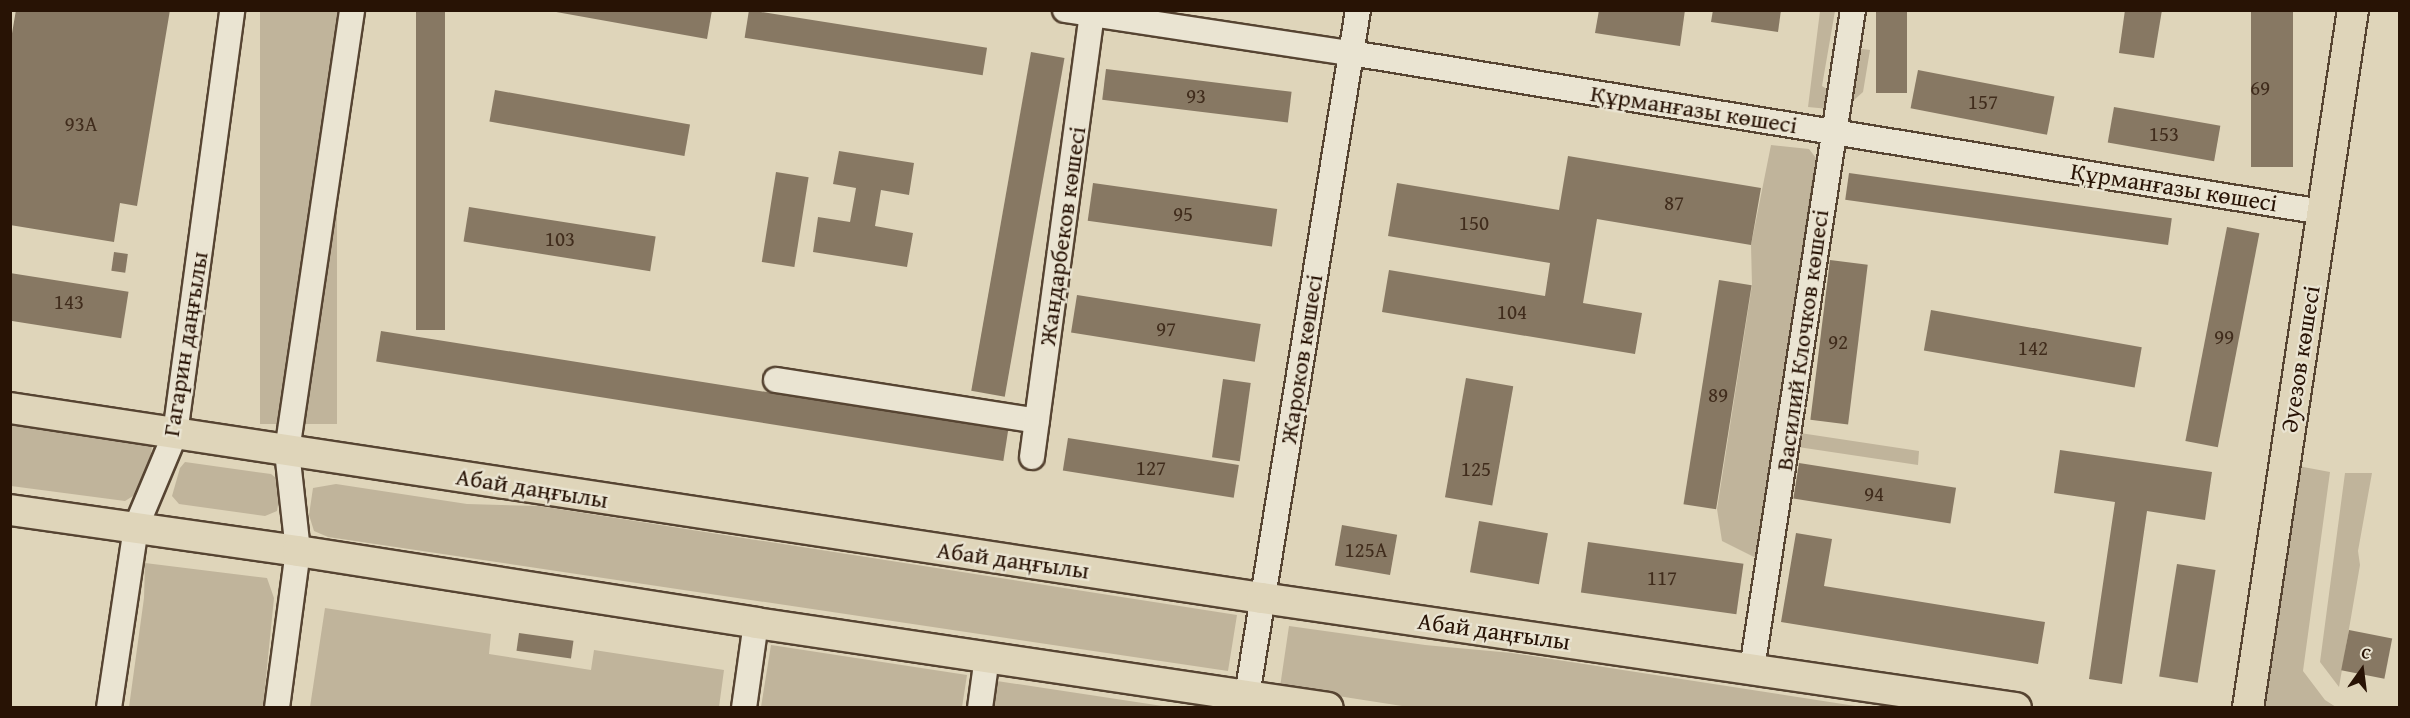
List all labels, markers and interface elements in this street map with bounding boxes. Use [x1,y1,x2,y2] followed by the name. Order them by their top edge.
[2250,75,2270,101] house number: 69
[1589,78,1799,140] street label: Құрманғазы көшесі
[1186,83,1206,109] house number: 93
[1968,89,1998,115] house number: 157
[65,111,97,137] house number: 93А
[2149,121,2179,147] house number: 153
[1032,125,1092,347] street label: Жандарбеков көшесі
[2069,156,2279,218] street label: Құрманғазы көшесі
[1664,190,1684,216] house number: 87
[1173,201,1193,227] house number: 95
[1769,208,1835,472] street label: Василий Клочков көшесі
[1459,210,1489,236] house number: 150
[545,226,575,252] house number: 103
[156,250,214,438] street label: Гагарин даңғылы
[1273,272,1329,446] street label: Жароков көшесі
[2274,284,2326,434] street label: Әуезов көшесі
[54,289,84,315] house number: 143
[1497,299,1527,325] house number: 104
[1156,316,1176,342] house number: 97
[2214,324,2234,350] house number: 99
[1828,329,1848,355] house number: 92
[2018,335,2048,361] house number: 142
[1708,382,1728,408] house number: 89
[1136,455,1166,481] house number: 127
[1461,456,1491,482] house number: 125
[454,462,610,514] street label: Абай даңғылы
[1864,481,1884,507] house number: 94
[935,535,1091,585] street label: Абай даңғылы
[1344,537,1388,563] house number: 125А
[1647,565,1677,591] house number: 117
[1416,606,1572,656] street label: Абай даңғылы
[2332,640,2392,700] north arrow
[2359,640,2374,665] text: С

